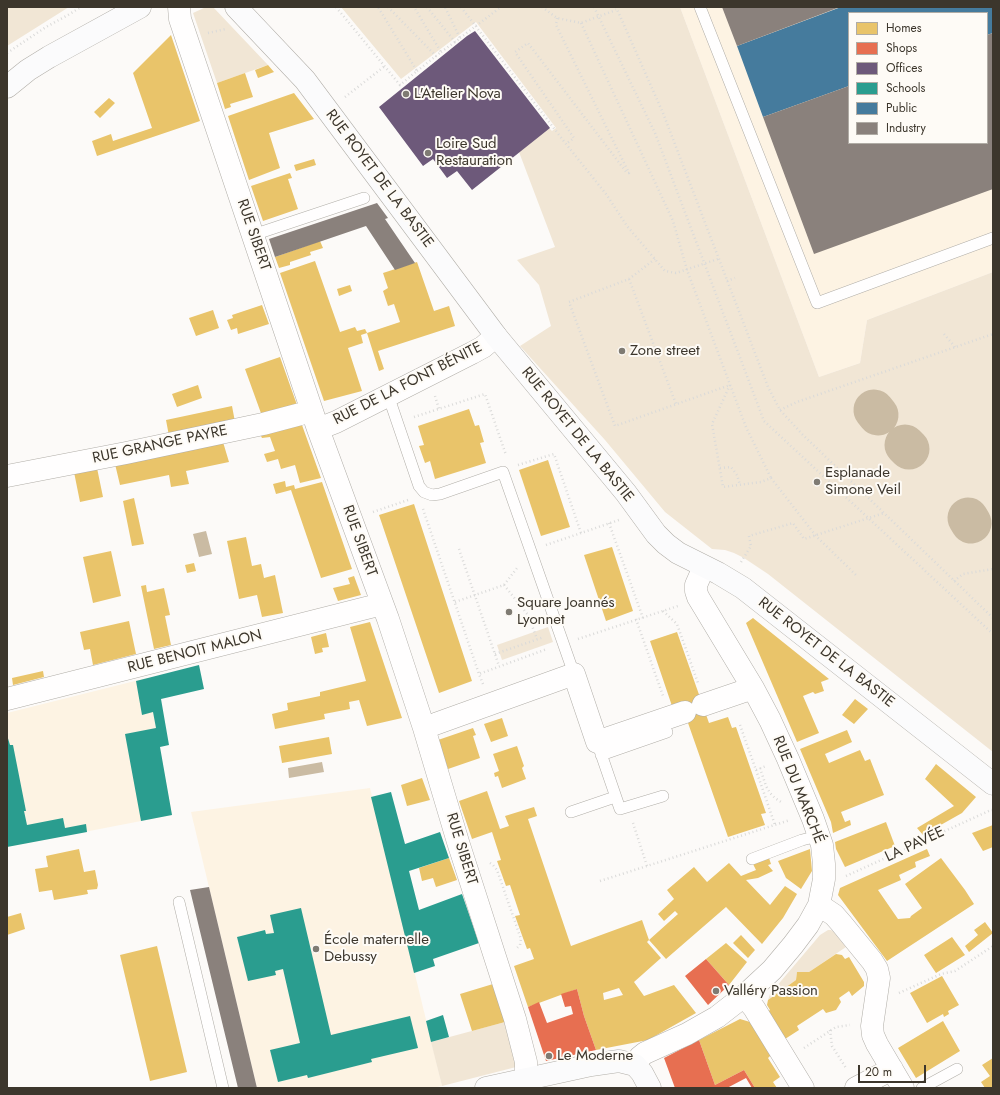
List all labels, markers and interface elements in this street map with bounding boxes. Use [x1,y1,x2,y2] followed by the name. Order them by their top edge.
[848,12,988,144] legend
[886,19,922,37] text: Homes
[886,39,917,57] text: Shops
[886,59,922,77] text: Offices
[886,79,925,97] text: Schools
[414,85,501,103] place label: L'Atelier Nova
[401,89,411,99] marker: L'Atelier Nova
[886,99,917,117] text: Public
[321,106,437,252] street label: RUE ROYET DE LA BASTIE
[886,119,926,137] text: Industry
[436,135,513,170] place label: Loire Sud Restauration
[423,148,433,158] marker: Loire Sud Restauration
[232,197,274,273] street label: RUE SIBERT
[331,339,485,429] street label: RUE DE LA FONT BÉNITE
[630,342,700,360] place label: Zone street
[617,346,627,356] marker: Zone street
[517,364,637,506] street label: RUE ROYET DE LA BASTIE
[91,422,229,468] street label: RUE GRANGE PAYRE
[825,464,901,499] place label: Esplanade Simone Veil
[812,477,822,487] marker: Esplanade Simone Veil
[338,503,380,579] street label: RUE SIBERT
[517,594,615,629] place label: Square Joannés Lyonnet
[754,594,898,712] street label: RUE ROYET DE LA BASTIE
[504,607,514,617] marker: Square Joannés Lyonnet
[126,627,264,677] street label: RUE BENOIT MALON
[768,734,828,846] street label: RUE DU MARCHÉ
[442,811,480,887] street label: RUE SIBERT
[882,823,948,867] street label: LA PAVÉE
[324,931,429,966] place label: École maternelle Debussy
[311,944,321,954] marker: École maternelle Debussy
[724,982,818,1000] place label: Valléry Passion
[711,986,721,996] marker: Valléry Passion
[557,1047,633,1065] place label: Le Moderne
[544,1051,554,1061] marker: Le Moderne
[860,1057,928,1083] scale bar
[865,1063,892,1081] text: 20 m

